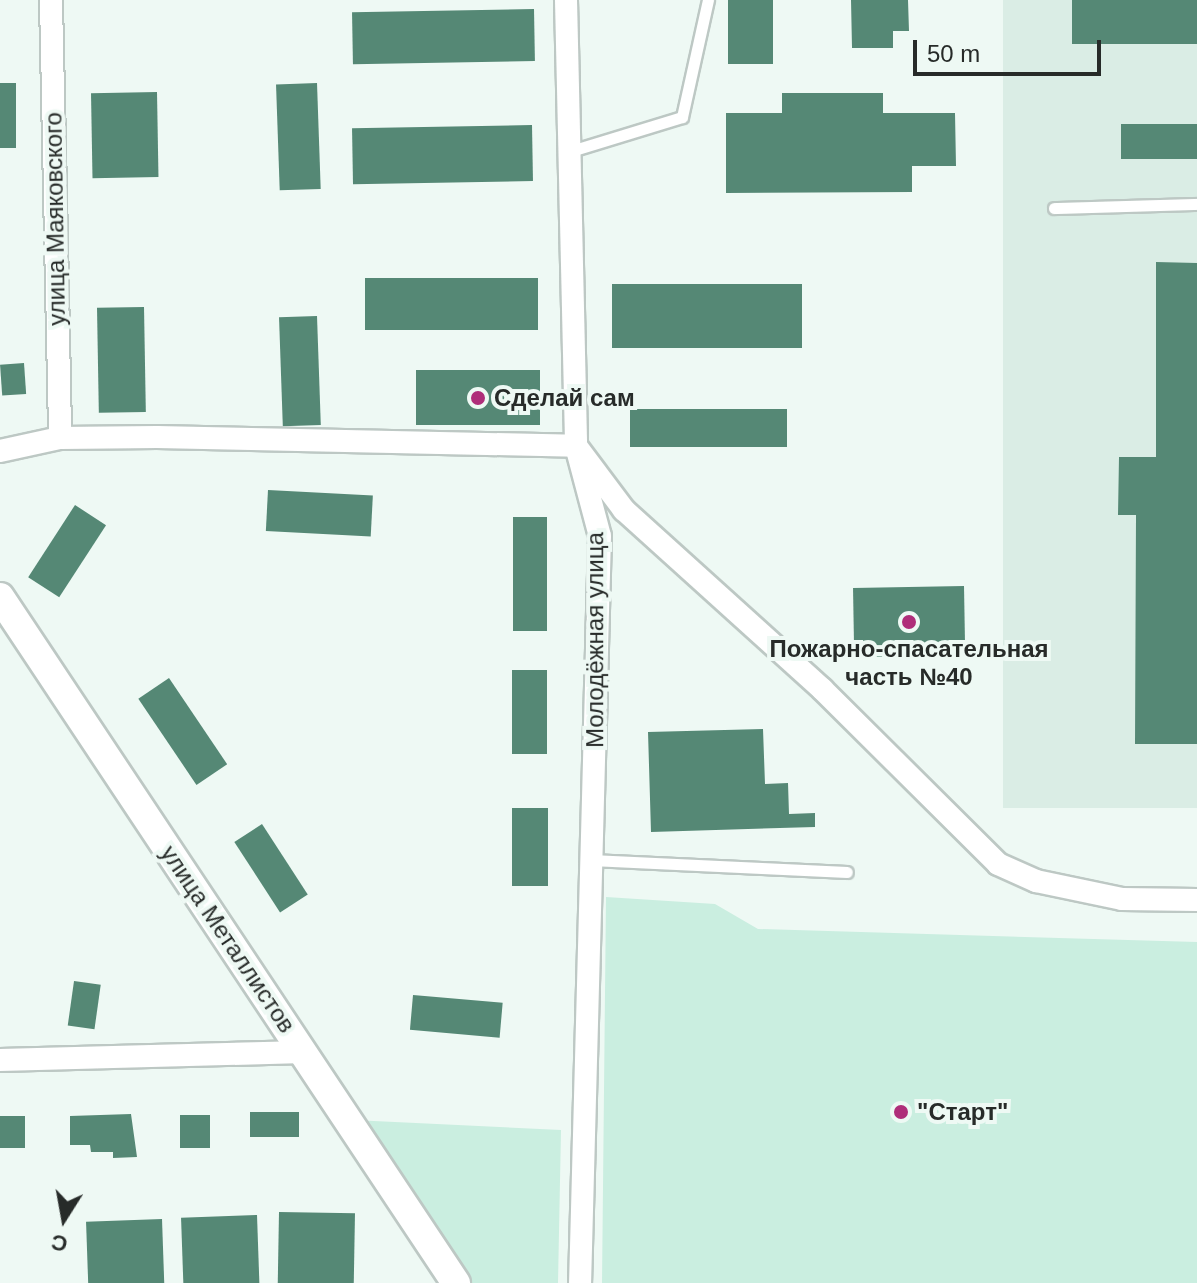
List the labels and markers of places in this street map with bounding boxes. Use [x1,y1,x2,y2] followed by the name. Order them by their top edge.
[494,384,635,412] place label: Сделай сам
[469,389,487,407] marker: Сделай сам
[900,613,918,631] marker: Пожарно-спасательная часть №40
[769,635,1049,691] place label: Пожарно-спасательная часть №40
[917,1098,1008,1126] place label: "Старт"
[892,1103,910,1121] marker: "Старт"

